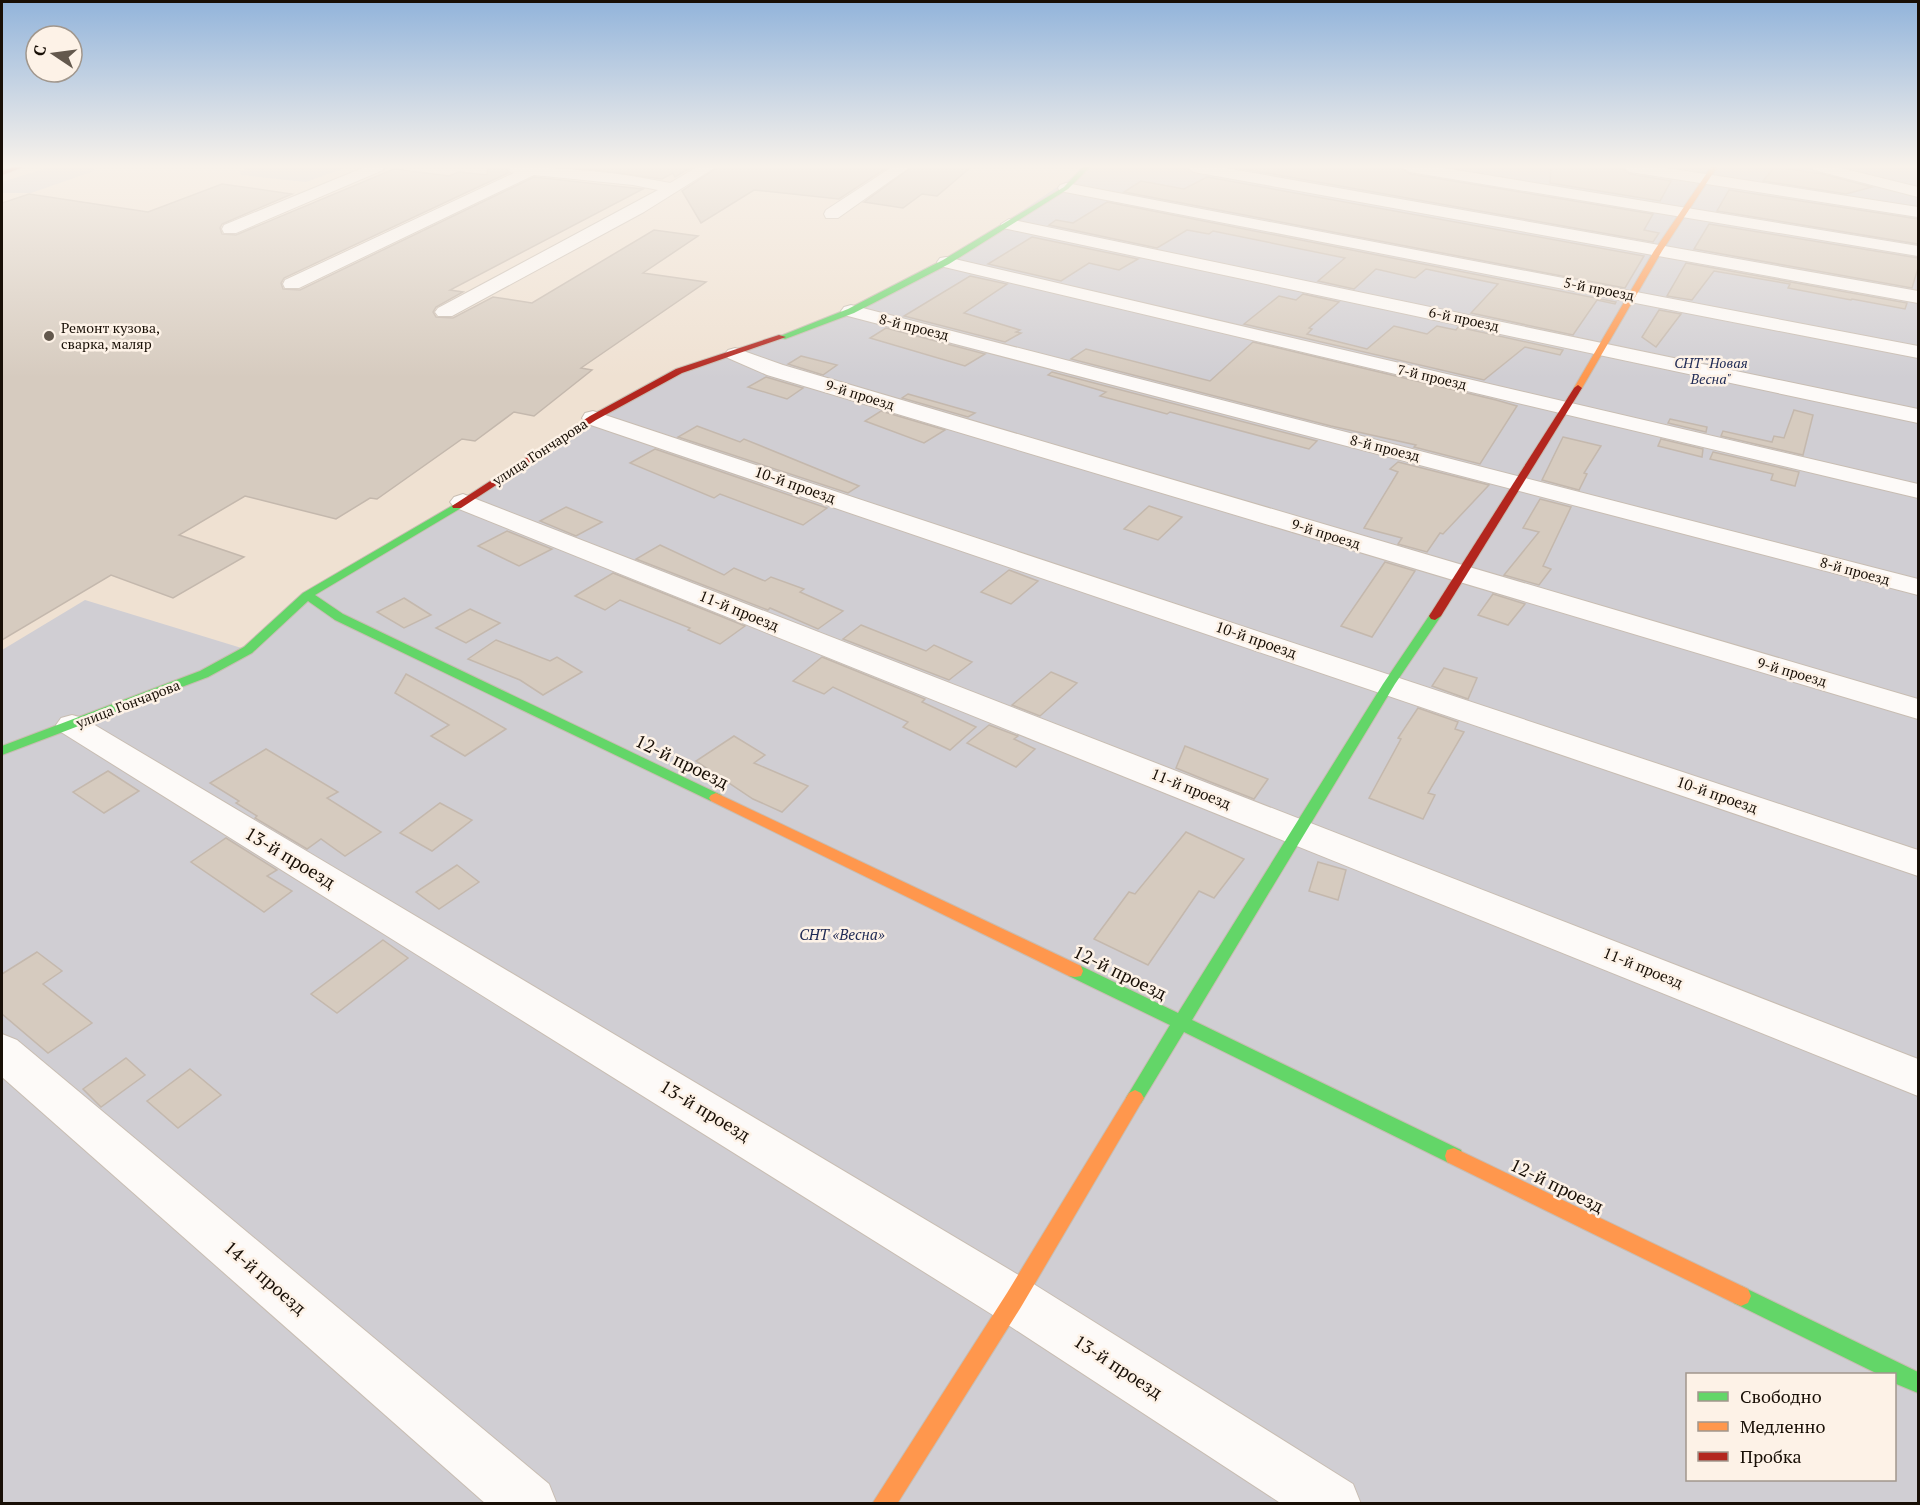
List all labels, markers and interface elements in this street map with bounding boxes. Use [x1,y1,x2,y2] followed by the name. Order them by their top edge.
[24,24,84,84] north arrow
[27,43,51,58] text: С
[1562,272,1636,305] street label: 5-й проезд
[1427,302,1501,335] street label: 6-й проезд
[877,309,951,344] street label: 8-й проезд
[61,318,160,353] place label: Ремонт кузова, сварка, маляр
[42,329,56,343] marker: Ремонт кузова, сварка, маляр
[1674,353,1748,388] park label: СНТ "Новая Весна"
[1396,359,1469,394] street label: 7-й проезд
[823,375,897,414] street label: 9-й проезд
[488,414,591,490] street label: улица Гончарова
[1348,430,1422,465] street label: 8-й проезд
[752,461,839,507] street label: 10-й проезд
[1289,514,1363,553] street label: 9-й проезд
[1818,552,1892,589] street label: 8-й проезд
[697,585,783,635] street label: 11-й проезд
[1213,616,1300,662] street label: 10-й проезд
[1755,653,1829,690] street label: 9-й проезд
[72,675,182,732] street label: улица Гончарова
[632,728,733,794] street label: 12-й проезд
[1149,763,1235,813] street label: 11-й проезд
[1674,771,1761,817] street label: 10-й проезд
[241,821,340,894] street label: 13-й проезд
[799,924,885,944] park label: СНТ «Весна»
[1070,939,1171,1005] street label: 12-й проезд
[1601,942,1687,992] street label: 11-й проезд
[656,1074,755,1147] street label: 13-й проезд
[1507,1152,1608,1218] street label: 12-й проезд
[220,1235,312,1320] street label: 14-й проезд
[1070,1329,1168,1404] street label: 13-й проезд
[1686,1373,1896,1481] legend
[1740,1384,1822,1408] text: Свободно
[1740,1414,1826,1438] text: Медленно
[1740,1444,1802,1468] text: Пробка

